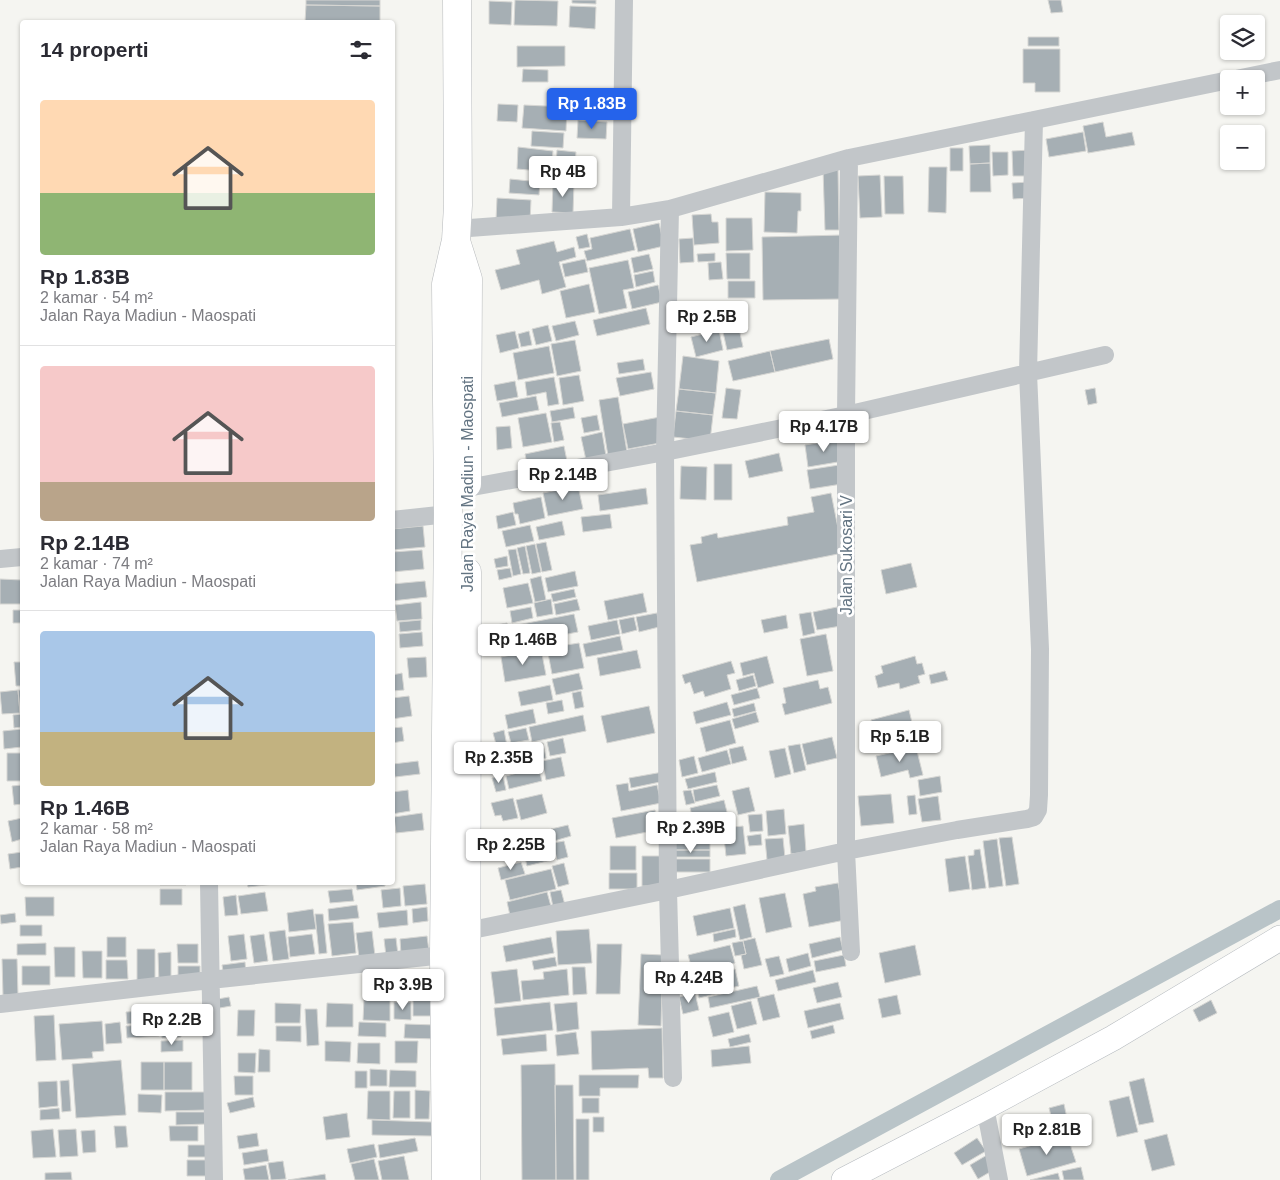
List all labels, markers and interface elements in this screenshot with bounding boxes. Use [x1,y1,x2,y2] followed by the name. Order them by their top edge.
[1220,15,1265,170] map controls
[1220,15,1265,60] button: layers
[347,36,375,64] icon: filters
[40,38,149,61] text: 14 properti
[1220,70,1265,115] button: +
[540,88,644,130] pin: Rp 1.83B
[558,95,626,112] text: Rp 1.83B
[1220,125,1265,170] button: −
[163,133,253,223] icon: home
[528,156,598,198] pin: Rp 4B
[540,163,586,180] text: Rp 4B
[40,265,130,288] text: Rp 1.83B
[40,289,153,306] text: 2 kamar · 54 m²
[661,300,753,343] pin: Rp 2.5B
[40,307,256,324] text: Jalan Raya Madiun - Maospati
[677,308,737,325] text: Rp 2.5B
[459,376,476,592] street label: Jalan Raya Madiun - Maospati
[163,398,253,488] icon: home
[772,410,876,453] pin: Rp 4.17B
[790,418,858,435] text: Rp 4.17B
[511,458,615,501] pin: Rp 2.14B
[529,466,597,483] text: Rp 2.14B
[838,495,855,615] street label: Jalan Sukosari V
[40,531,130,554] text: Rp 2.14B
[40,555,153,572] text: 2 kamar · 74 m²
[40,573,256,590] text: Jalan Raya Madiun - Maospati
[471,624,575,666] pin: Rp 1.46B
[489,631,557,648] text: Rp 1.46B
[163,663,253,753] icon: home
[854,720,946,763] pin: Rp 5.1B
[870,728,930,745] text: Rp 5.1B
[447,742,551,784] pin: Rp 2.35B
[465,749,533,766] text: Rp 2.35B
[40,796,130,819] text: Rp 1.46B
[639,812,743,854] pin: Rp 2.39B
[657,819,725,836] text: Rp 2.39B
[40,820,153,837] text: 2 kamar · 58 m²
[459,828,563,871] pin: Rp 2.25B
[477,836,545,853] text: Rp 2.25B
[40,838,256,855] text: Jalan Raya Madiun - Maospati
[637,962,741,1004] pin: Rp 4.24B
[357,968,449,1011] pin: Rp 3.9B
[655,969,723,986] text: Rp 4.24B
[373,976,433,993] text: Rp 3.9B
[126,1004,218,1046] pin: Rp 2.2B
[142,1011,202,1028] text: Rp 2.2B
[995,1114,1099,1156] pin: Rp 2.81B
[1013,1121,1081,1138] text: Rp 2.81B

